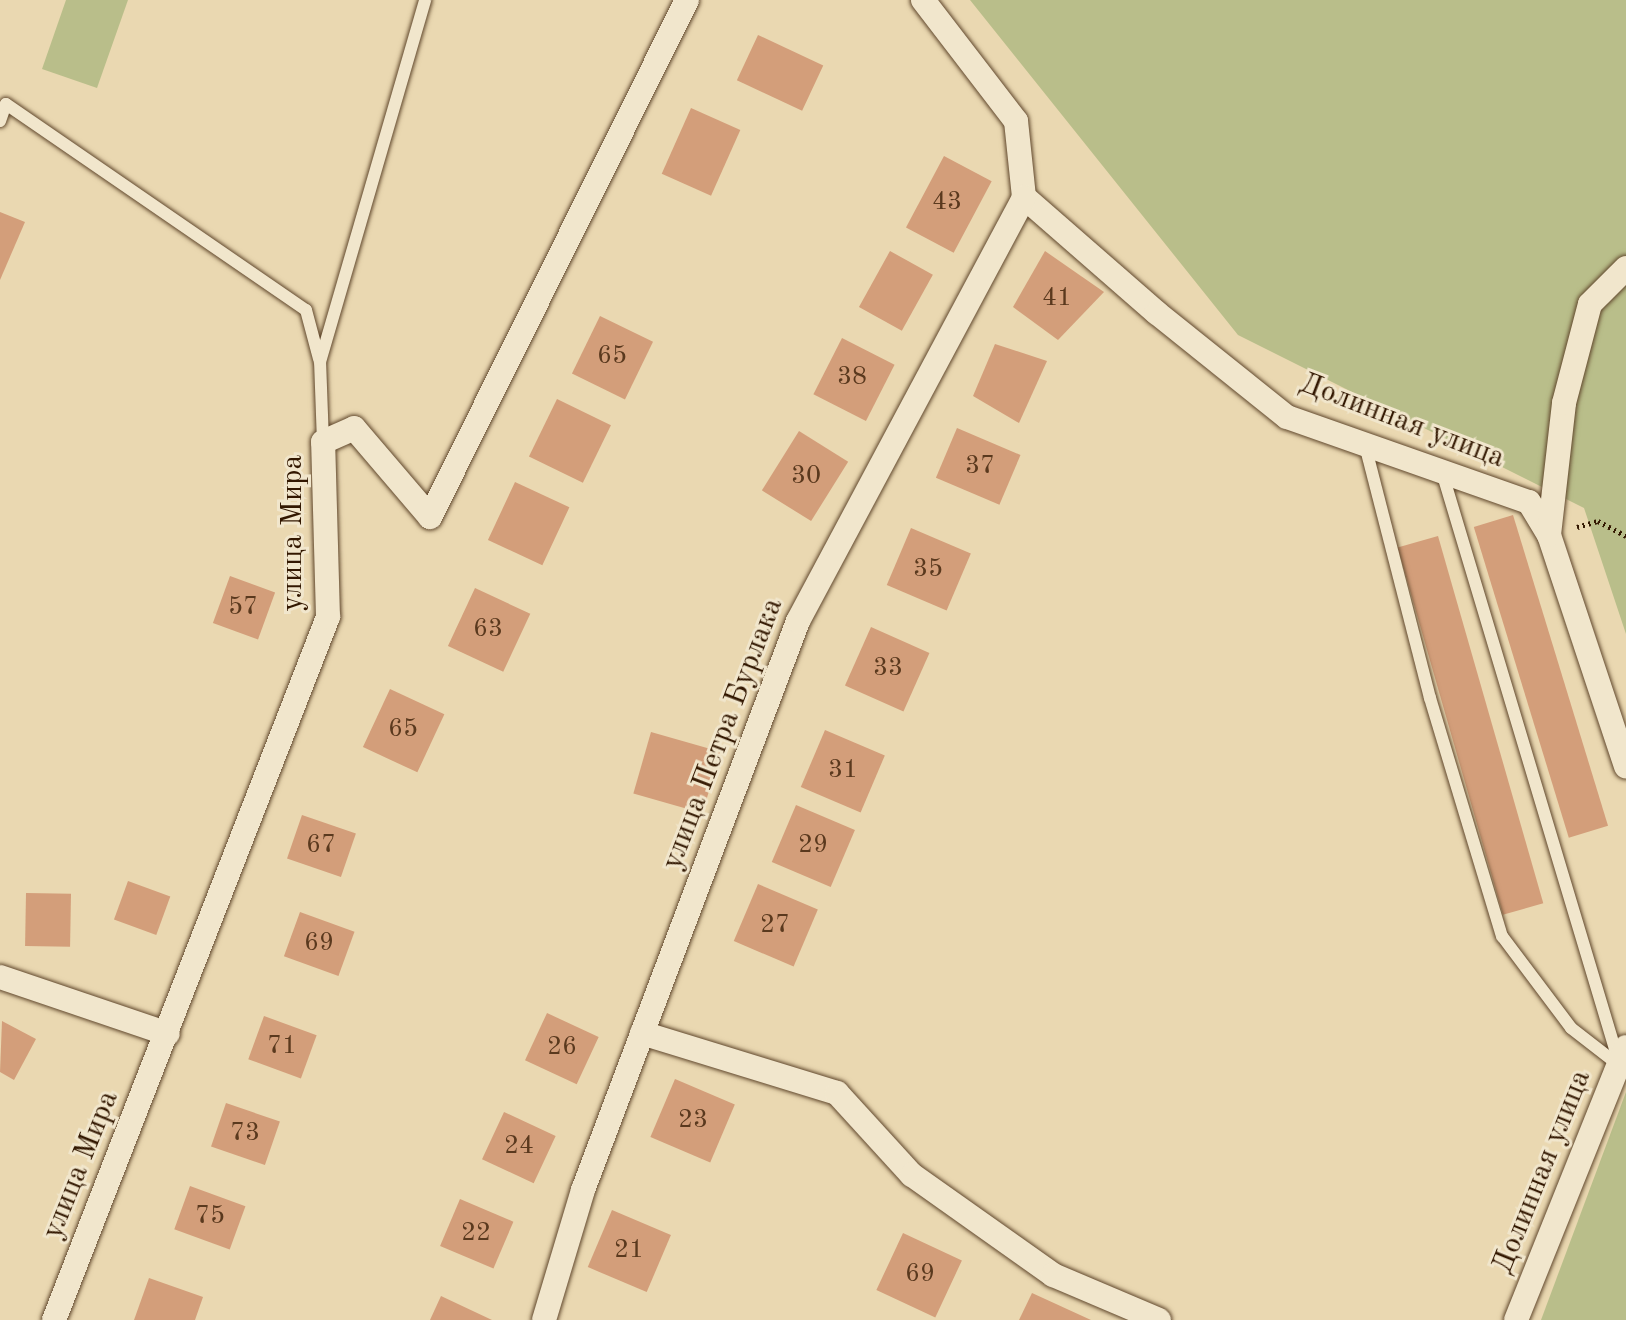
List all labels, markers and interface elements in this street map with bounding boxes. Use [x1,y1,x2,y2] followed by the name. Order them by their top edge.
[932,187,962,219] house number: 43
[1042,283,1072,315] house number: 41
[597,341,627,373] house number: 65
[837,362,867,394] house number: 38
[1294,365,1510,477] street label: Долинная улица
[965,451,995,483] house number: 37
[275,455,311,611] street label: улица Мира
[791,461,821,493] house number: 30
[913,554,943,586] house number: 35
[228,592,258,624] house number: 57
[655,593,791,875] street label: улица Петра Бурлака
[473,614,503,646] house number: 63
[873,653,903,685] house number: 33
[388,714,418,746] house number: 65
[828,755,858,787] house number: 31
[306,830,336,862] house number: 67
[798,830,828,862] house number: 29
[760,910,790,942] house number: 27
[304,928,334,960] house number: 69
[267,1031,297,1063] house number: 71
[547,1032,577,1064] house number: 26
[1485,1065,1599,1279] street label: Долинная улица
[35,1086,127,1244] street label: улица Мира
[678,1105,708,1137] house number: 23
[230,1118,260,1150] house number: 73
[504,1131,534,1163] house number: 24
[195,1201,225,1233] house number: 75
[461,1218,491,1250] house number: 22
[614,1235,644,1267] house number: 21
[905,1259,935,1291] house number: 69

